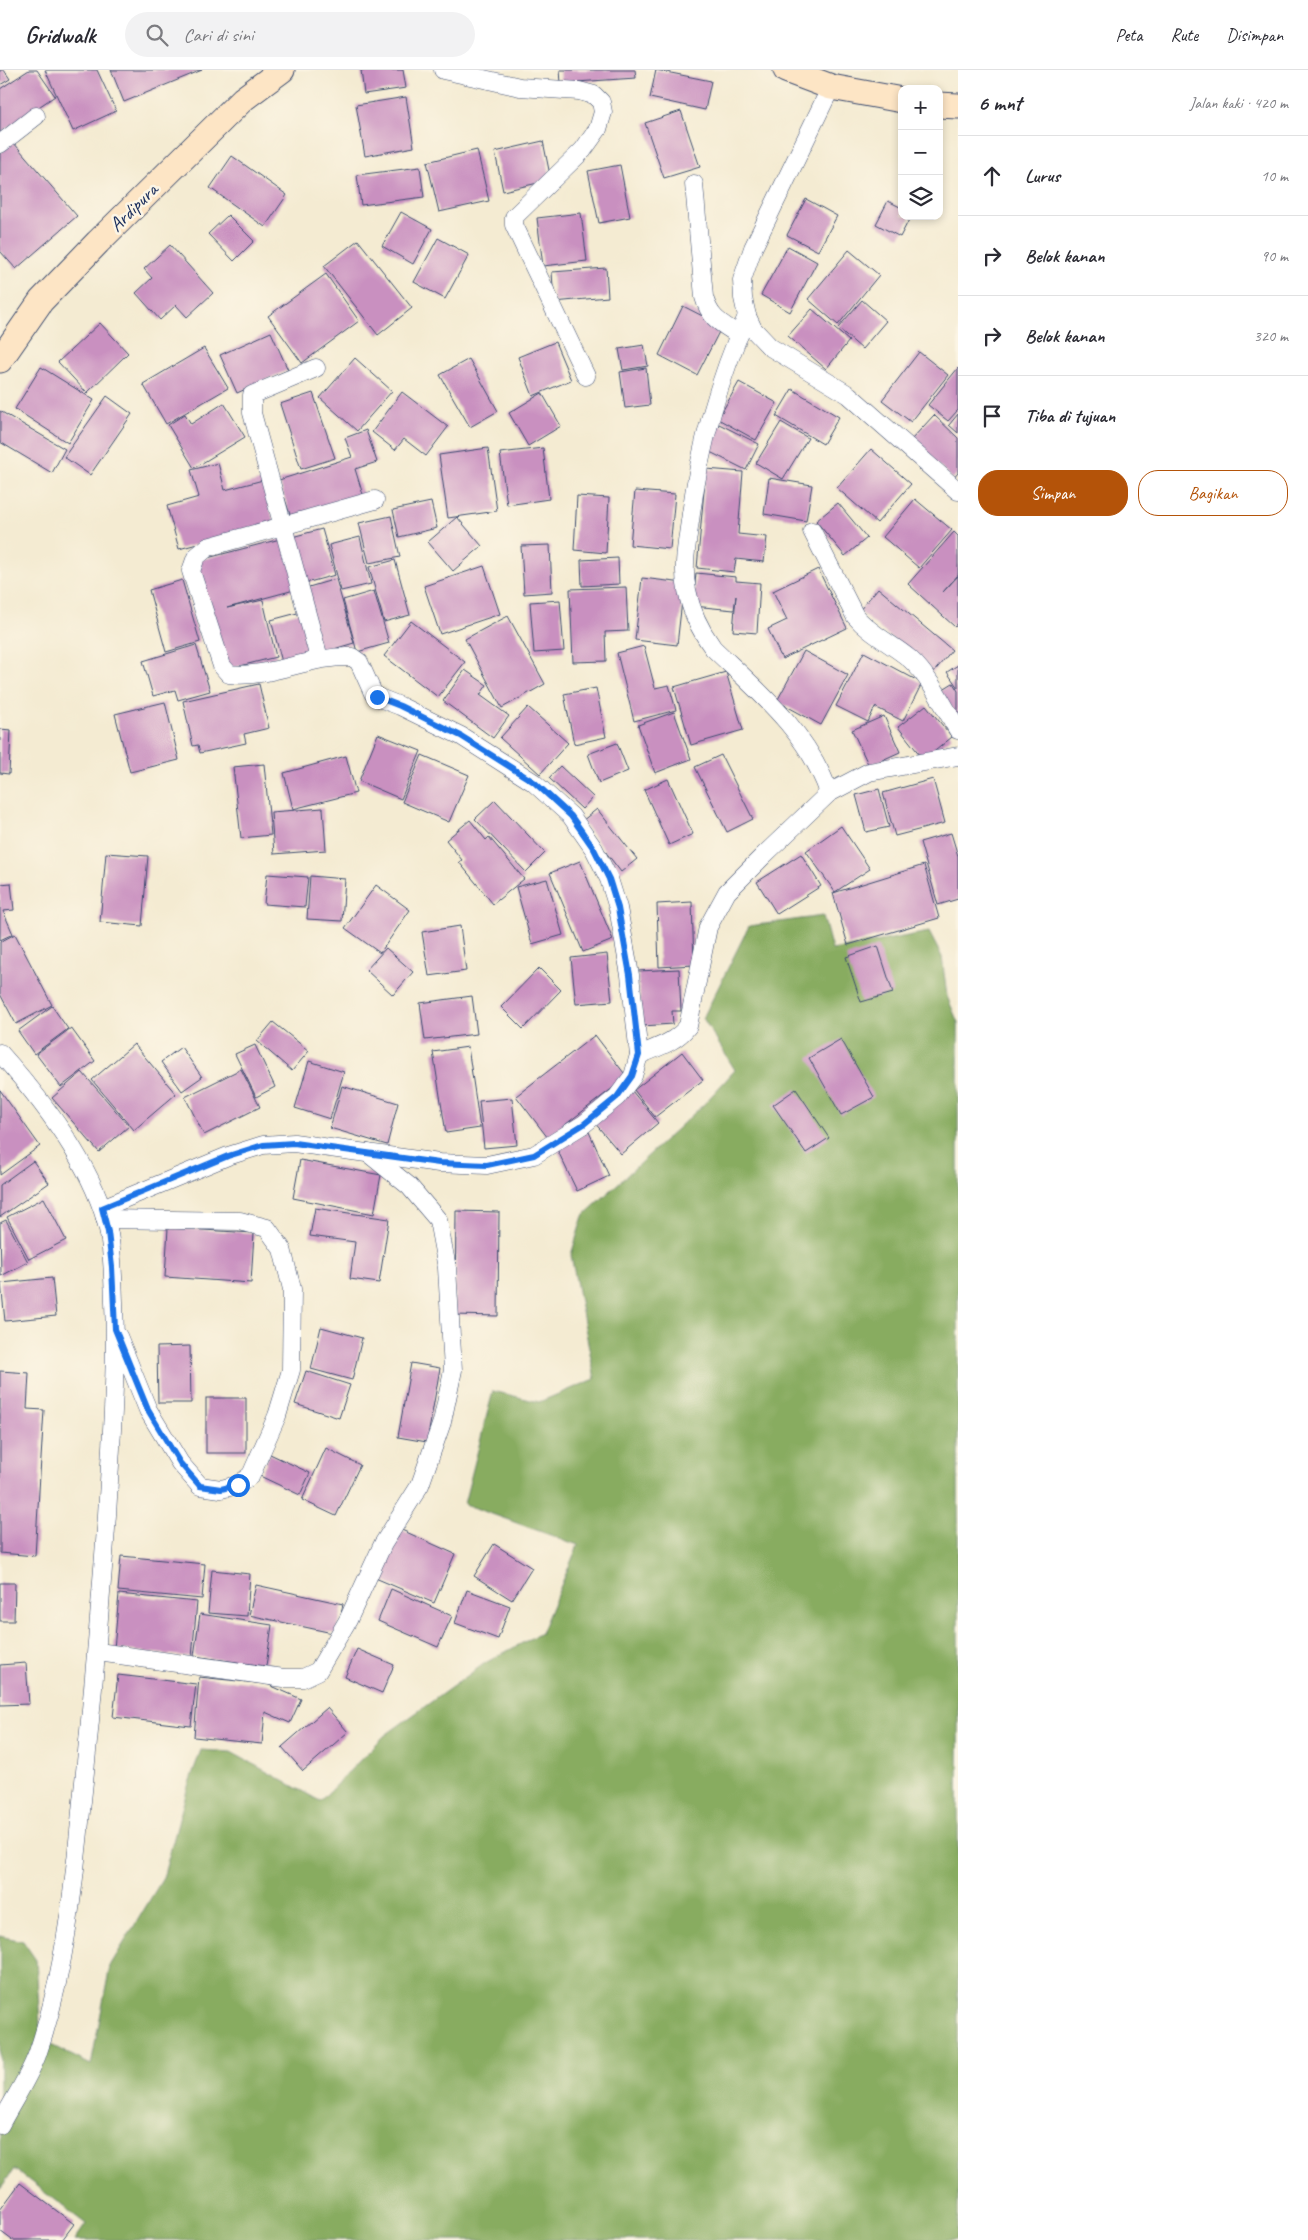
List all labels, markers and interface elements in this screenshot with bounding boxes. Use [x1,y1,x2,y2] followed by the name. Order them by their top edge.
[125,12,475,57] search box
[25,20,95,50] text: Gridwalk
[143,21,171,49] icon: search
[183,23,253,47] text: Cari di sini
[1116,24,1143,46] text: Peta
[1171,24,1198,46] text: Rute
[1226,24,1283,46] text: Disimpan
[898,85,943,220] map controls
[898,85,943,130] button: +
[978,90,1022,116] text: 6 mnt
[1190,93,1288,113] text: Jalan kaki · 420 m
[898,130,943,175] button: −
[978,162,1006,190] icon: ahead
[1025,164,1060,188] text: Lurus
[1261,166,1288,186] text: 10 m
[898,175,943,220] button: layers
[104,176,164,237] street label: Ardipura
[978,242,1006,270] icon: right
[1025,244,1104,268] text: Belok kanan
[1261,246,1288,266] text: 90 m
[978,322,1006,350] icon: right
[1025,324,1104,348] text: Belok kanan
[1254,326,1288,346] text: 320 m
[978,402,1006,430] icon: arrive
[1025,404,1115,428] text: Tiba di tujuan
[978,470,1128,516] button: Simpan
[1138,470,1288,516] button: Bagikan
[366,686,389,709] route end
[227,1474,250,1497] route start

